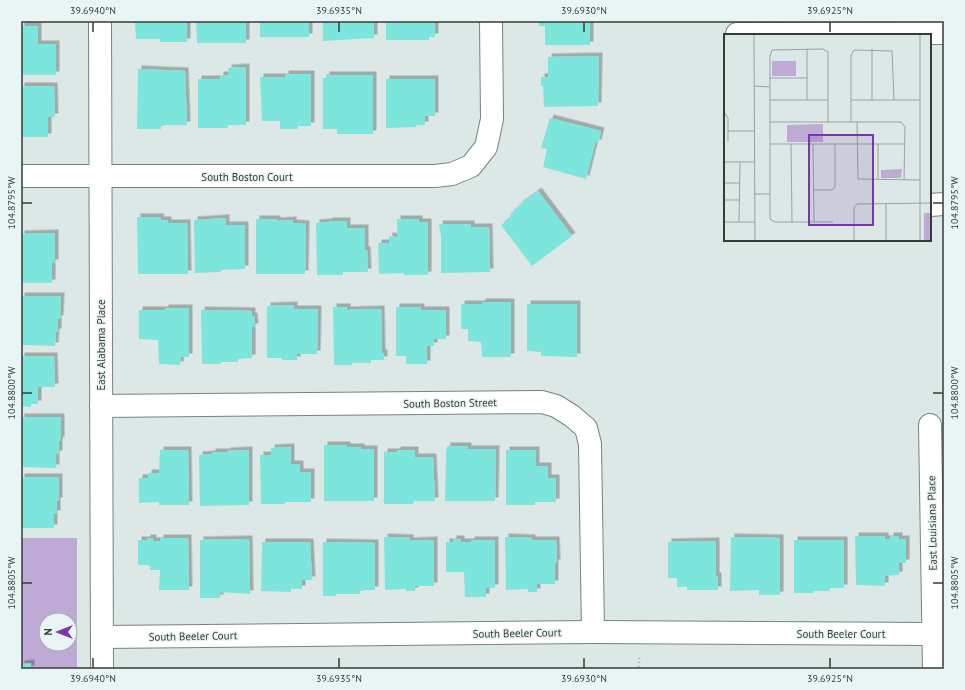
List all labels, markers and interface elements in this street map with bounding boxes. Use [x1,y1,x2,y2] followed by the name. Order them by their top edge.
[70,4,116,17] text: 39.6940°N
[316,4,362,17] text: 39.6935°N
[561,4,607,17] text: 39.6930°N
[807,4,853,17] text: 39.6925°N
[724,34,931,241] inset map
[201,170,293,184] street label: South Boston Court
[5,176,18,229] text: 104.8795°W
[948,176,961,229] text: 104.8795°W
[94,299,108,391] street label: East Alabama Place
[5,366,18,419] text: 104.8800°W
[948,366,961,419] text: 104.8800°W
[403,395,497,411] street label: South Boston Street
[924,475,940,571] street label: East Louisiana Place
[5,556,18,609] text: 104.8805°W
[948,556,961,609] text: 104.8805°W
[38,612,78,652] north arrow
[472,625,562,641] street label: South Beeler Court
[797,627,886,641] street label: South Beeler Court
[41,628,55,636] text: N
[148,628,238,644] street label: South Beeler Court
[70,672,116,685] text: 39.6940°N
[316,672,362,685] text: 39.6935°N
[561,672,607,685] text: 39.6930°N
[807,672,853,685] text: 39.6925°N

